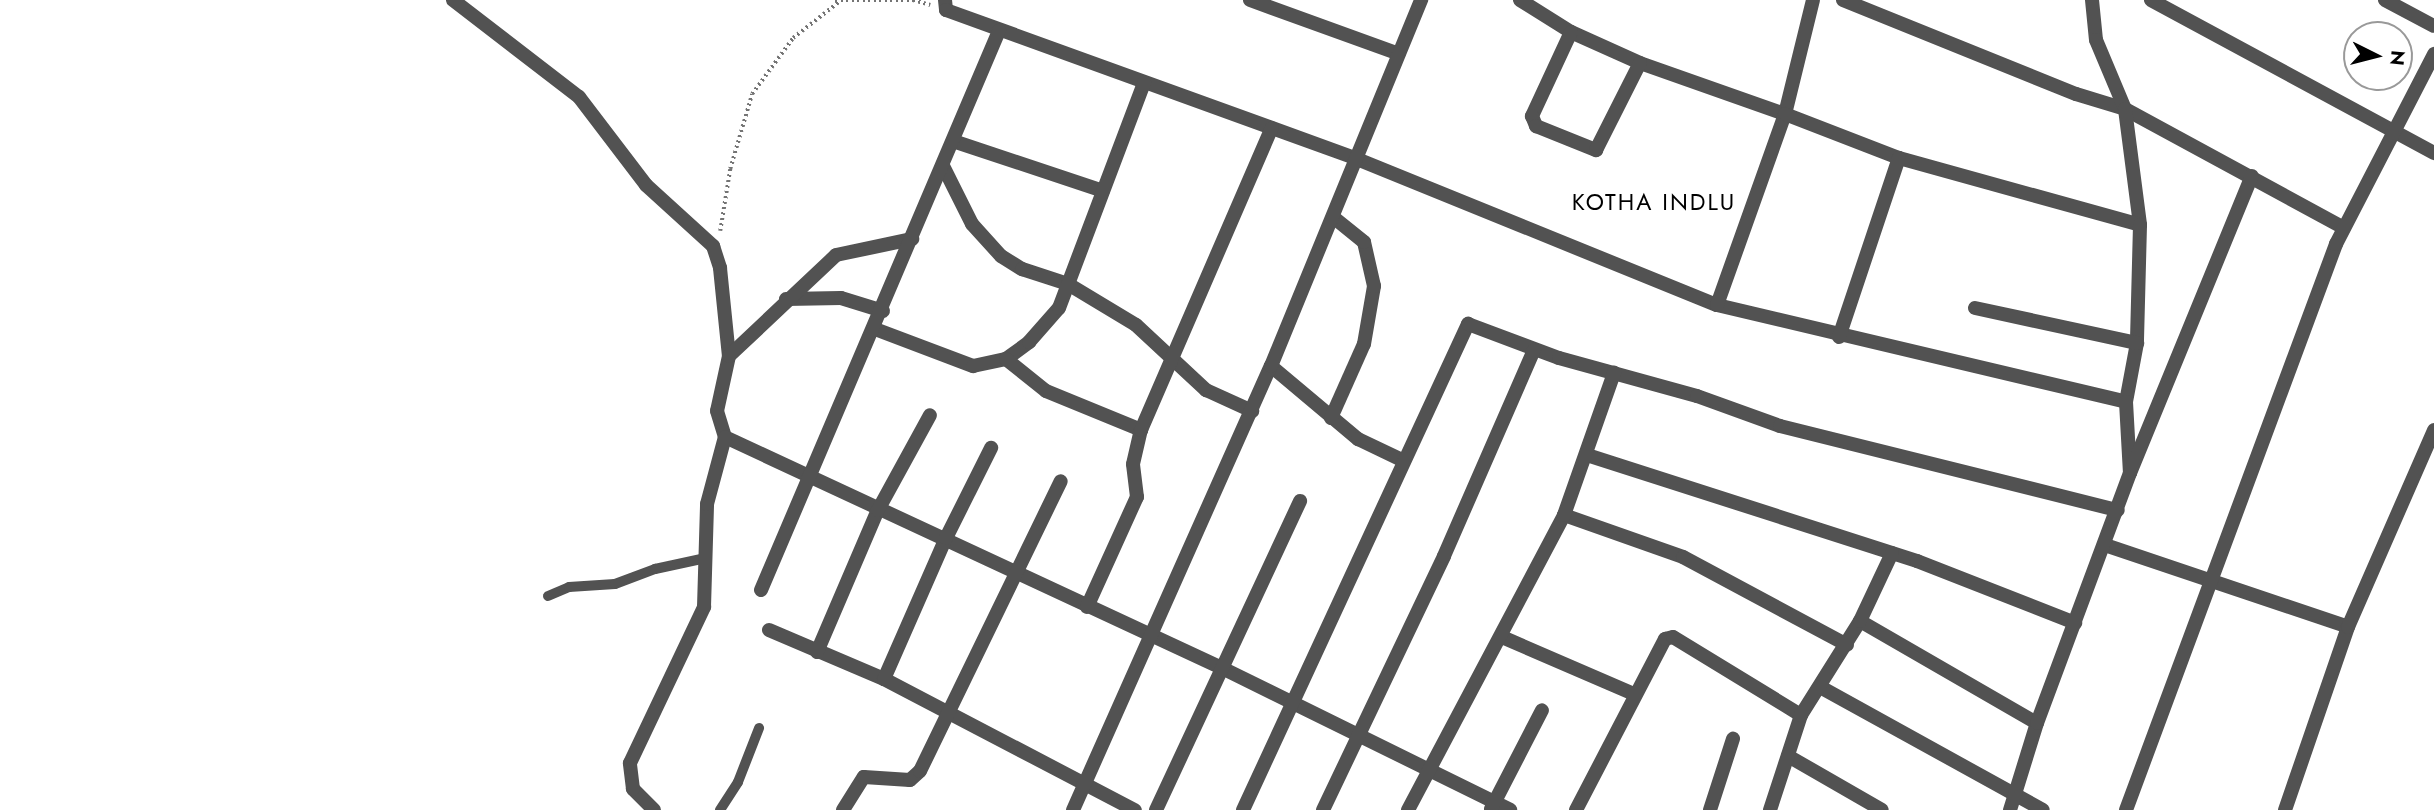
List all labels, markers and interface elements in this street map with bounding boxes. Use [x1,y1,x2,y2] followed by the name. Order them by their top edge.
[2343,21,2413,91] north arrow
[2383,49,2412,67] text: N
[1573,188,1735,216] district label: KOTHA INDLU

